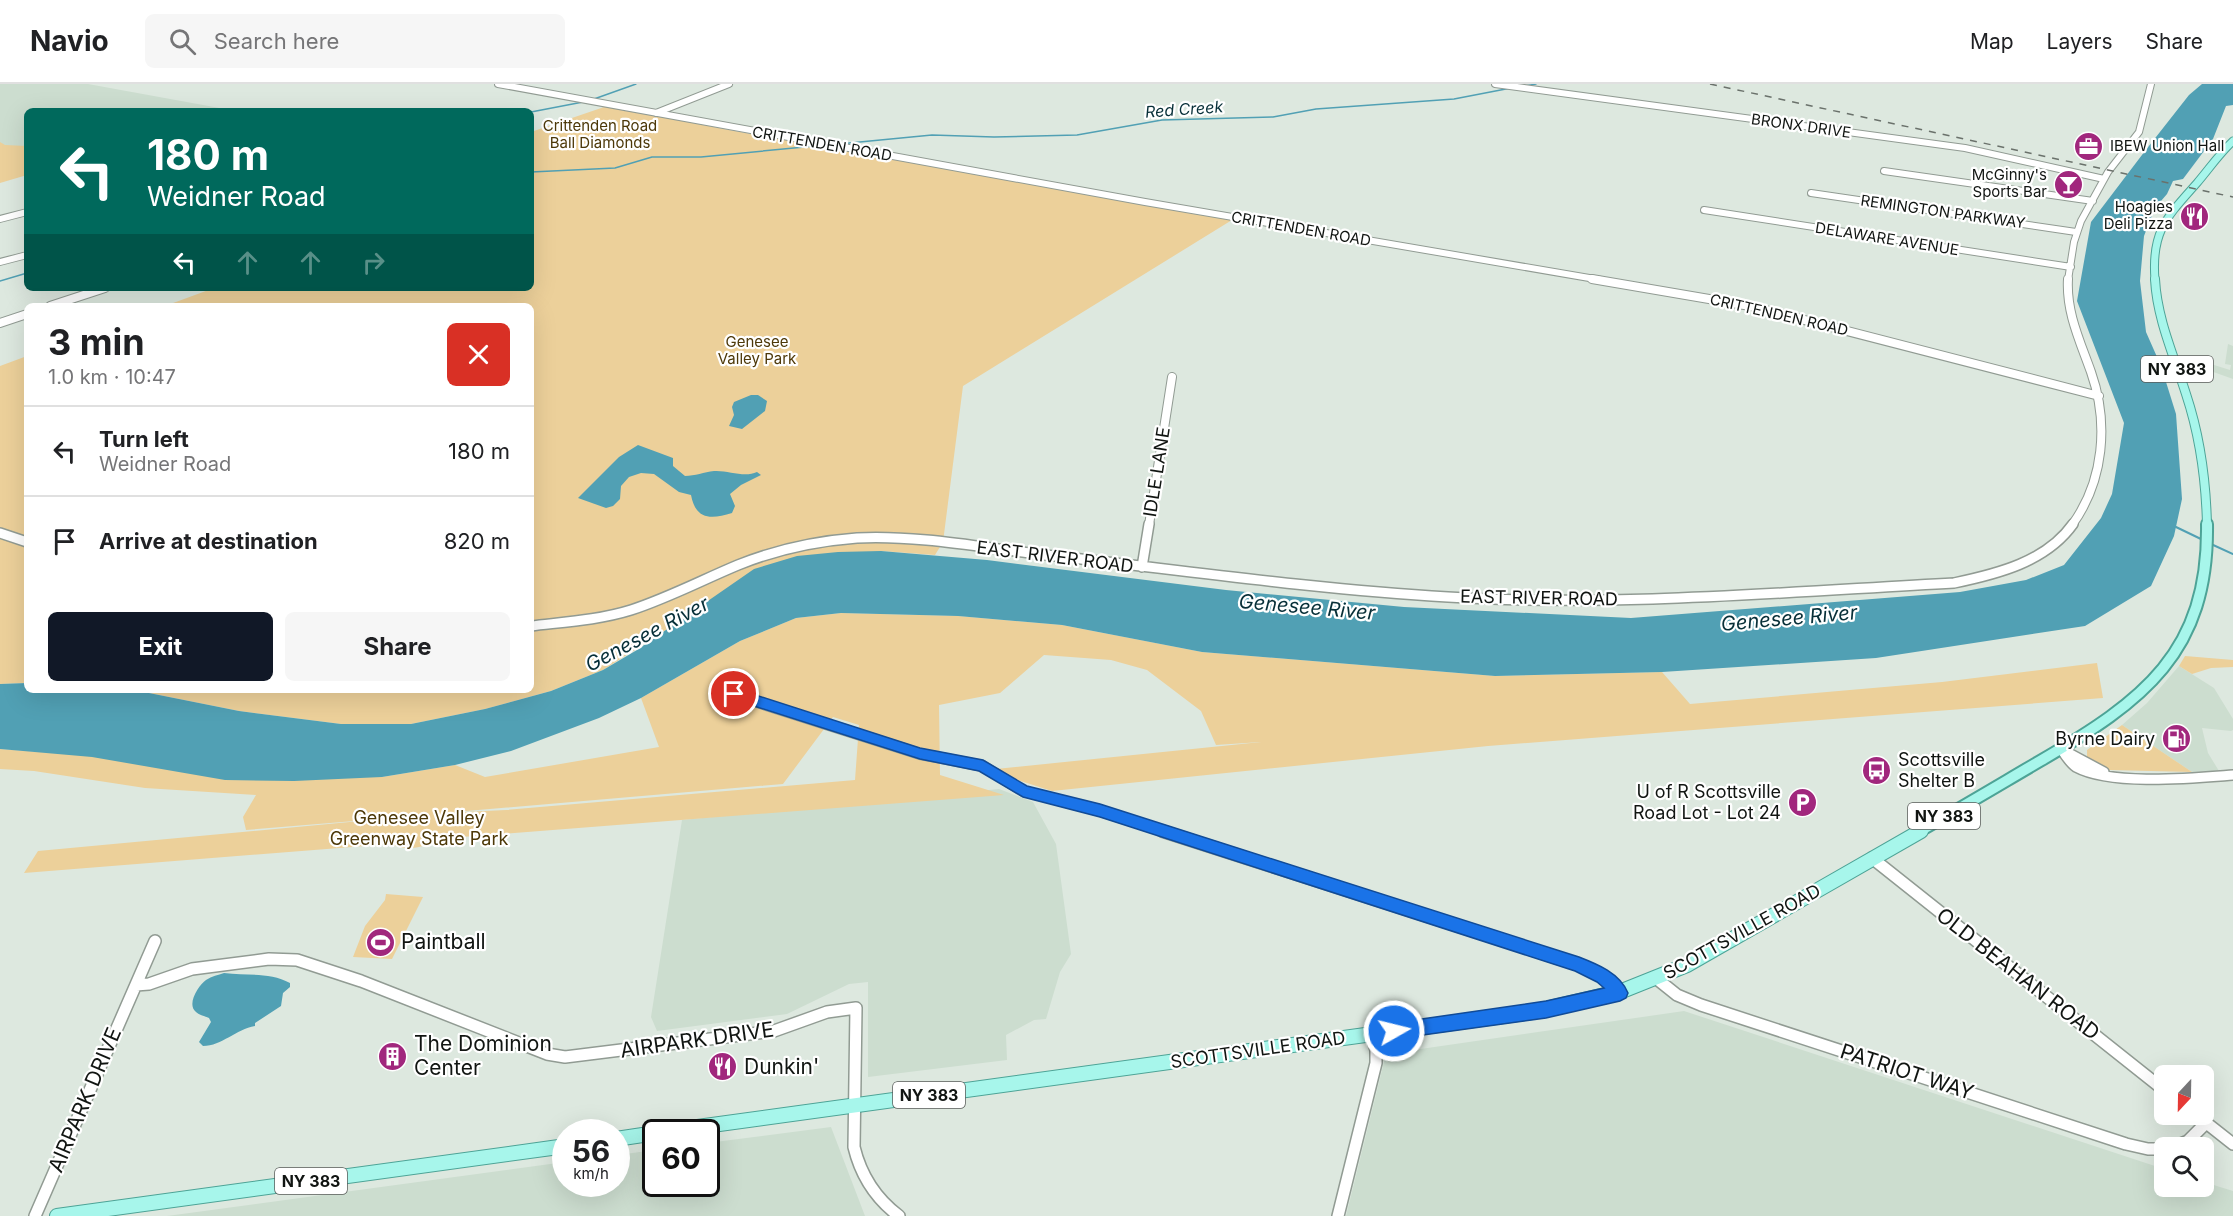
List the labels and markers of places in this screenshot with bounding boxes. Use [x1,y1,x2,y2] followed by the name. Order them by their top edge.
[2073,130,2105,162] office icon: IBEW Union Hall
[2110,136,2224,155] place label: IBEW Union Hall
[1972,165,2047,201] place label: McGinny's Sports Bar
[2052,168,2084,200] bar icon: McGinny's Sports Bar
[2104,197,2173,233] place label: Hoagies Deli Pizza
[2178,200,2210,232] restaurant icon: Hoagies Deli Pizza
[708,668,759,719] pin
[2160,723,2192,755] fuel station icon: Byrne Dairy
[2055,728,2155,749] place label: Byrne Dairy
[1898,749,1985,791] place label: Scottsville Shelter B
[1861,754,1893,786] bus stop icon: Scottsville Shelter B
[1633,781,1781,823] place label: U of R Scottsville Road Lot - Lot 24
[1786,786,1818,818] parking icon: U of R Scottsville Road Lot - Lot 24
[364,926,396,958] sports icon: Paintball
[401,929,486,954] place label: Paintball
[414,1031,552,1080] place label: The Dominion Center
[377,1040,409,1072] building icon: The Dominion Center
[707,1051,739,1083] restaurant icon: Dunkin'
[744,1054,819,1079] place label: Dunkin'

